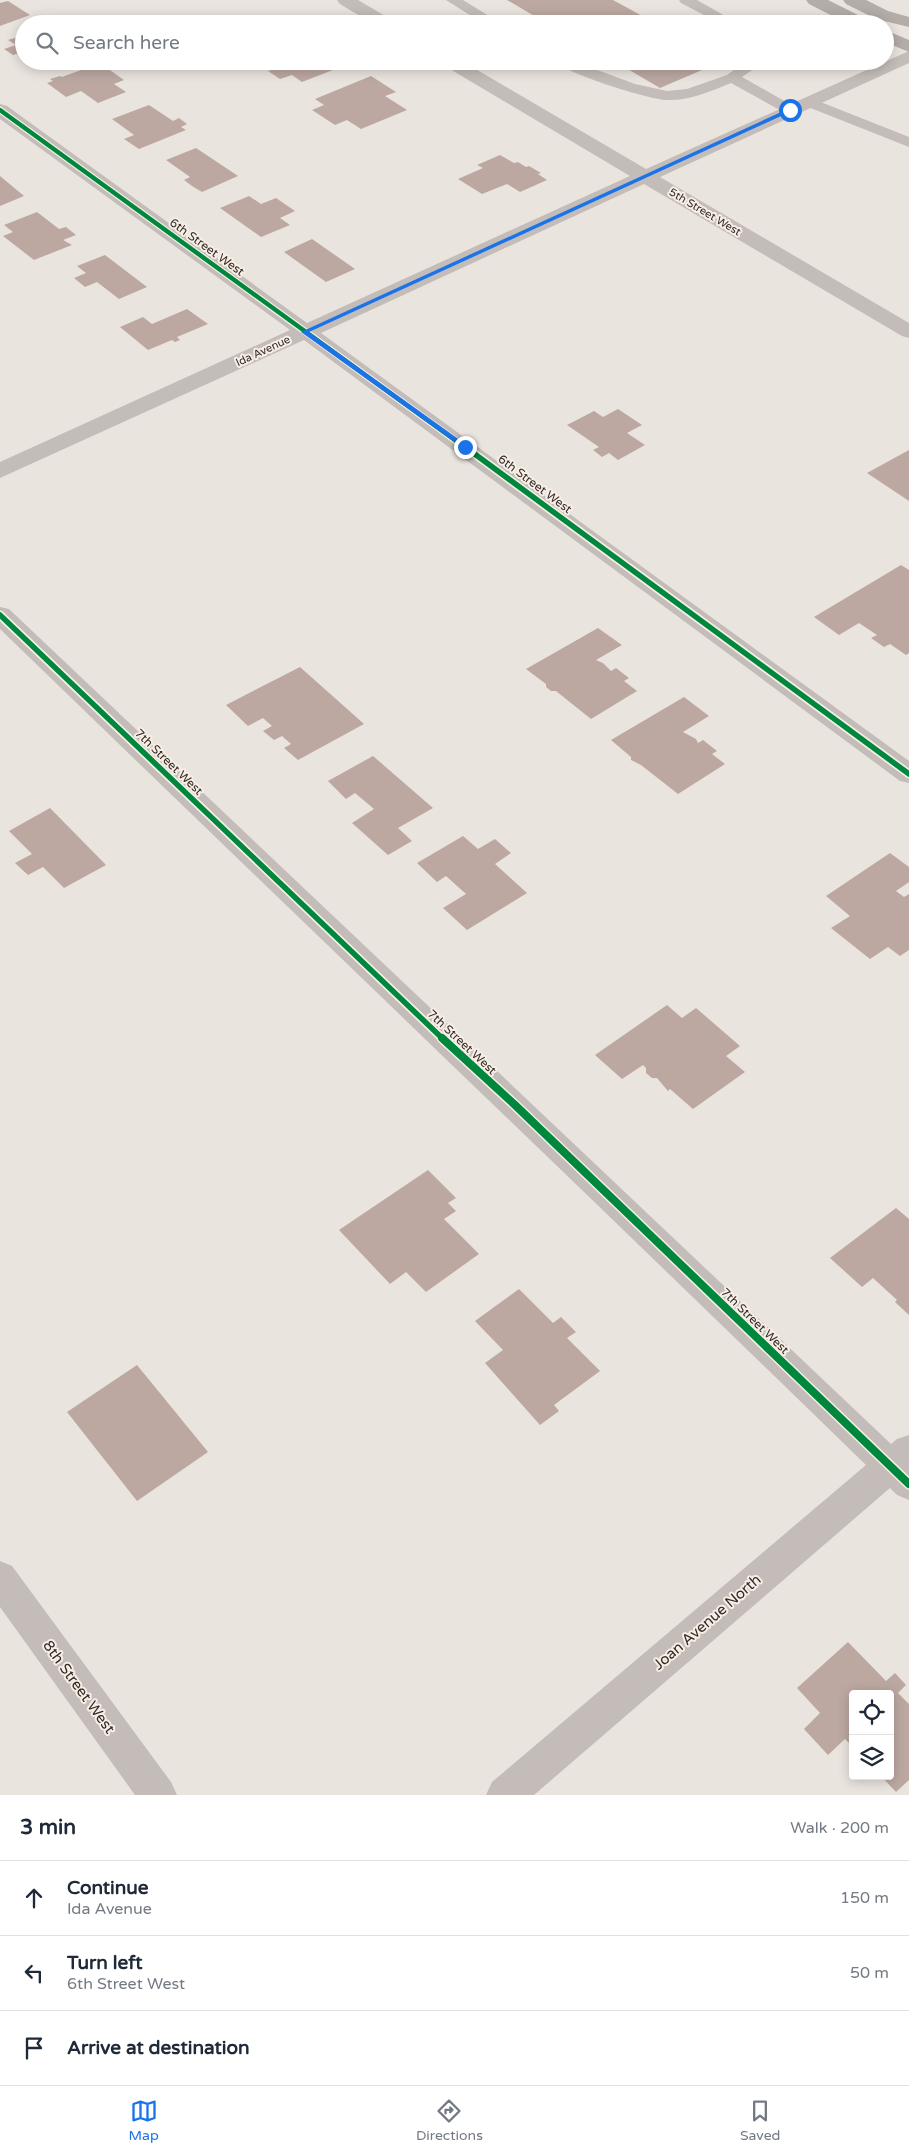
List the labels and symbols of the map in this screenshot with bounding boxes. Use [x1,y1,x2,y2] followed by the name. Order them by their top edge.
[779,99,802,122] route start
[667,186,743,238] street label: 5th Street West
[167,215,247,279] street label: 6th Street West
[234,333,292,369] street label: Ida Avenue
[454,436,477,459] route end
[495,452,575,517] street label: 6th Street West
[132,726,206,798] street label: 7th Street West
[425,1007,499,1078] street label: 7th Street West
[718,1285,792,1357] street label: 7th Street West
[649,1570,765,1674] street label: Joan Avenue North
[39,1637,119,1737] street label: 8th Street West

